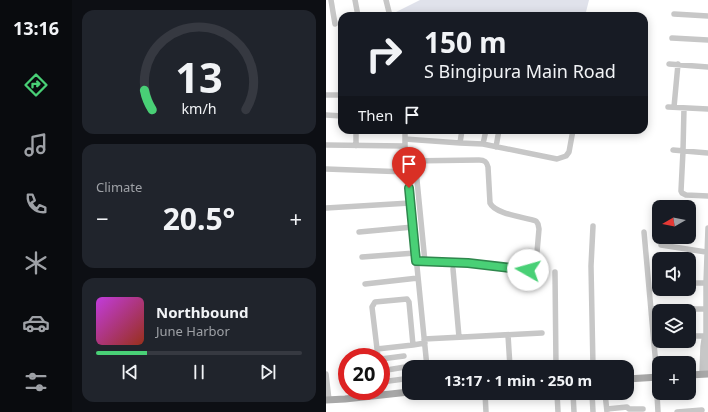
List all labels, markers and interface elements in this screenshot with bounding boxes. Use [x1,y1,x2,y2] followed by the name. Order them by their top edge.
[13,16,59,40] text: 13:16
[424,23,507,61] text: 150 m
[358,28,410,80] icon: right
[175,49,223,105] text: 13
[424,59,616,83] text: S Bingipura Main Road
[22,71,50,99] icon: directions
[181,99,217,118] text: km/h
[401,104,423,126] icon: arrive
[358,105,393,125] text: Then
[22,131,50,159] icon: music
[392,147,426,188] pin
[398,153,420,175] icon: arrive
[96,178,142,196] text: Climate
[22,190,50,218] icon: phone
[163,198,235,239] text: 20.5°
[652,200,696,244] north arrow
[652,200,696,400] map controls
[96,203,109,233] text: −
[289,203,302,233] text: +
[22,249,50,277] icon: climate
[507,249,549,291] position arrow
[652,252,696,296] button: sound
[156,302,248,322] text: Northbound
[652,304,696,348] button: layers
[22,309,50,337] icon: car
[156,322,230,340] text: June Harbor
[338,348,390,400] speed limit sign: 20
[652,356,696,400] button: +
[119,361,141,383] icon: previous
[188,361,210,383] icon: pause
[257,361,279,383] icon: next
[22,368,50,396] icon: filters
[444,370,592,390] text: 13:17 · 1 min · 250 m

